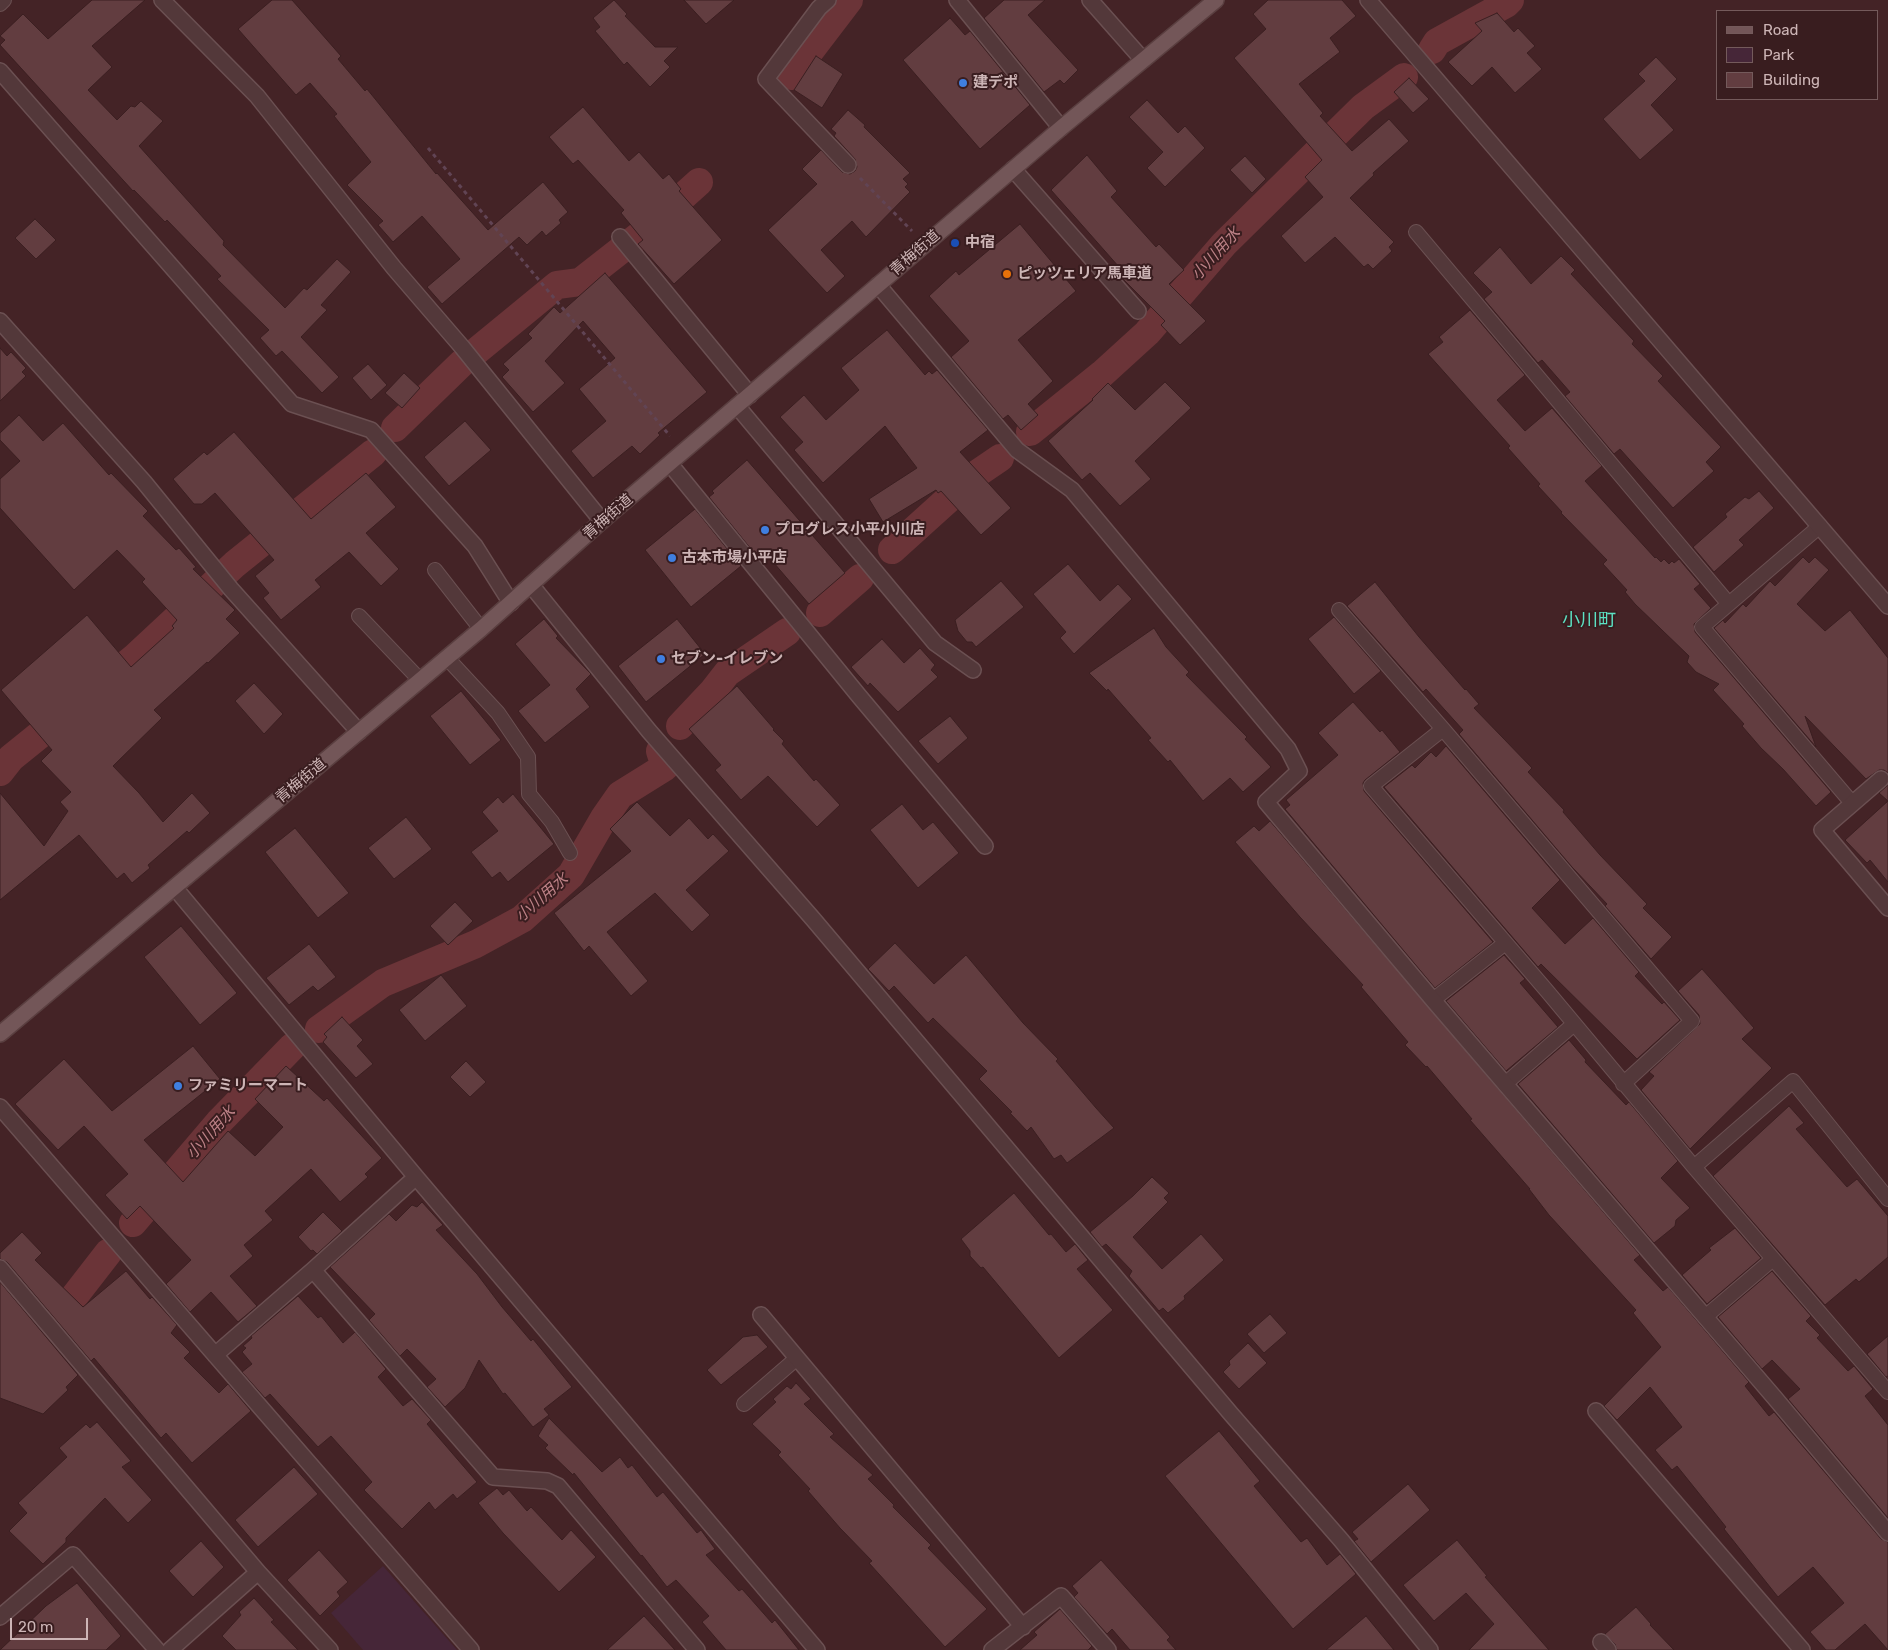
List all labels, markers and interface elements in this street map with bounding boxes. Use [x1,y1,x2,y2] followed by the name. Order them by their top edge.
[1716,10,1878,100] legend
[1763,21,1799,39] text: Road
[1763,46,1794,64] text: Park
[1763,71,1820,89] text: Building
[973,74,1018,92] place label: 建デポ
[957,77,969,89] marker: 建デポ
[1187,224,1245,284] water label: 小川用水
[886,227,944,279] street label: 青梅街道
[965,234,995,252] place label: 中宿
[949,237,961,249] marker: 中宿
[1017,265,1152,283] place label: ピッツェリア馬車道
[1001,268,1013,280] marker: ピッツェリア馬車道
[579,491,637,543] street label: 青梅街道
[775,521,925,539] place label: プログレス小平小川店
[759,524,771,536] marker: プログレス小平小川店
[682,549,787,567] place label: 古本市場小平店
[666,552,678,564] marker: 古本市場小平店
[1562,610,1616,632] district label: 小川町
[671,650,783,668] place label: セブン-イレブン
[655,653,667,665] marker: セブン-イレブン
[272,755,330,807] street label: 青梅街道
[512,870,572,926] water label: 小川用水
[188,1077,308,1095] place label: ファミリーマート
[172,1080,184,1092] marker: ファミリーマート
[182,1103,240,1163] water label: 小川用水
[12,1608,90,1640] scale bar
[18,1618,53,1636] text: 20 m

